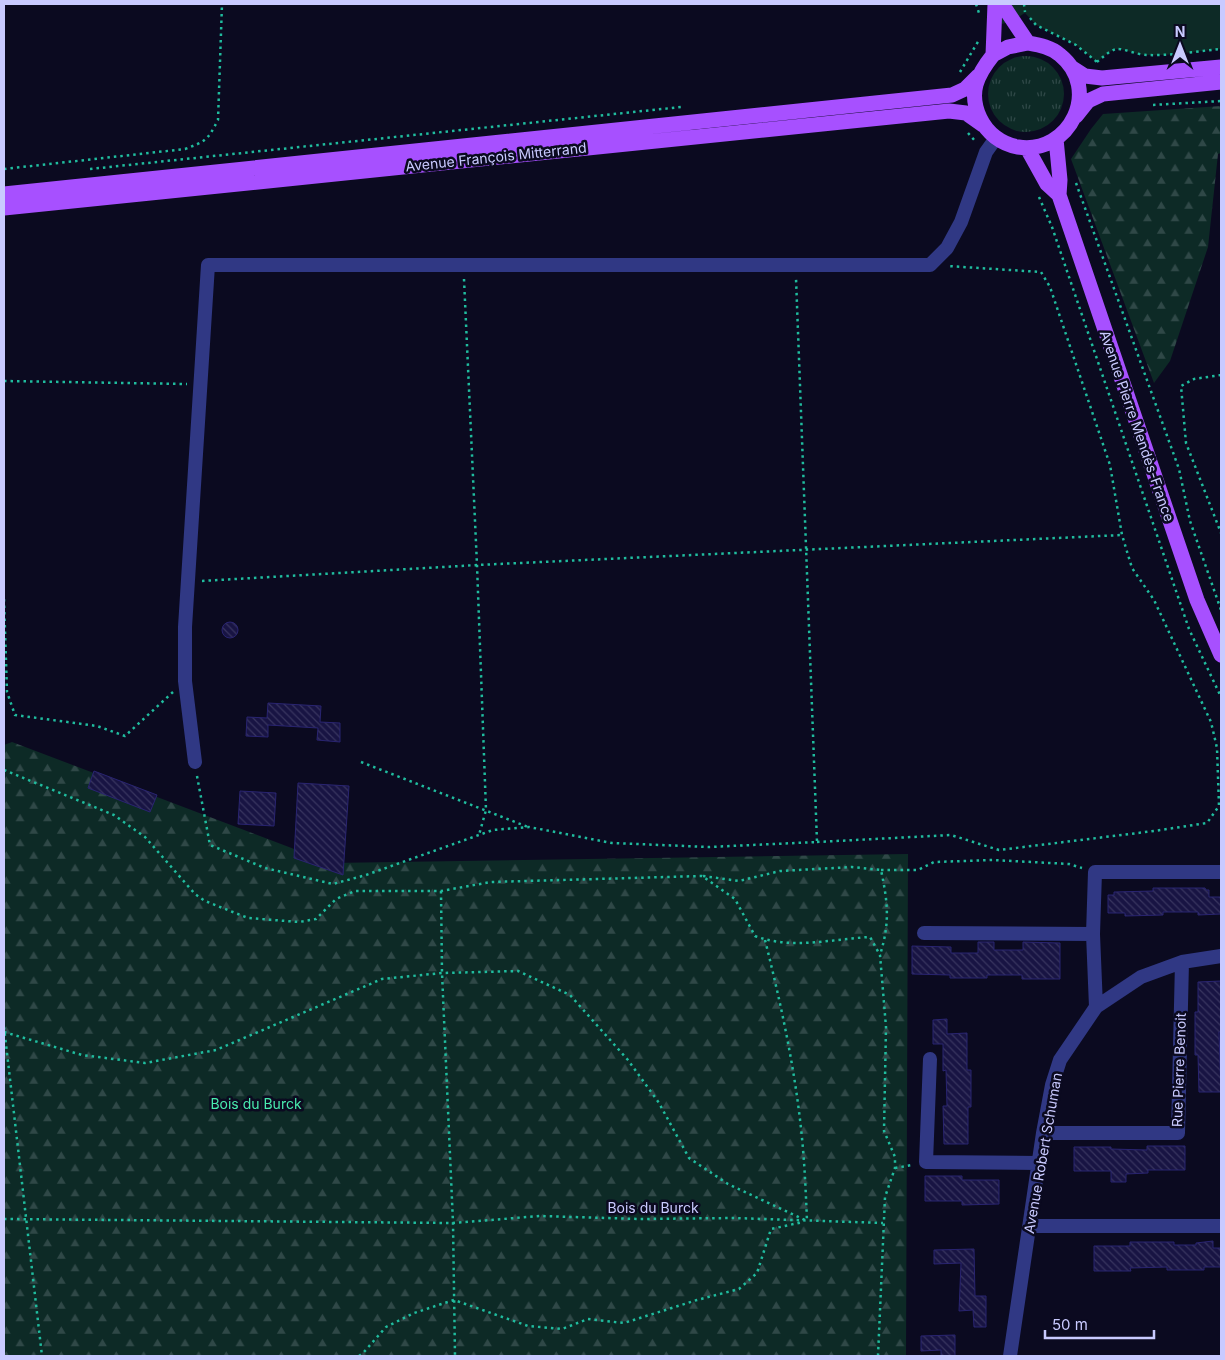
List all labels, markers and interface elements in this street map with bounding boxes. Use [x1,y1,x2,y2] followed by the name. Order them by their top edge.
[1155,20,1205,70] north arrow
[1175,23,1185,40] text: N
[405,139,587,174] street label: Avenue François Mitterrand
[1097,328,1178,524] street label: Avenue Pierre Mendès-France
[1168,1012,1189,1127] street label: Rue Pierre Benoit
[1020,1071,1065,1235] street label: Avenue Robert Schuman
[210,1095,302,1112] park label: Bois du Burck
[607,1199,699,1216] street label: Bois du Burck
[1045,1308,1154,1340] scale bar
[1052,1315,1088,1334] text: 50 m

